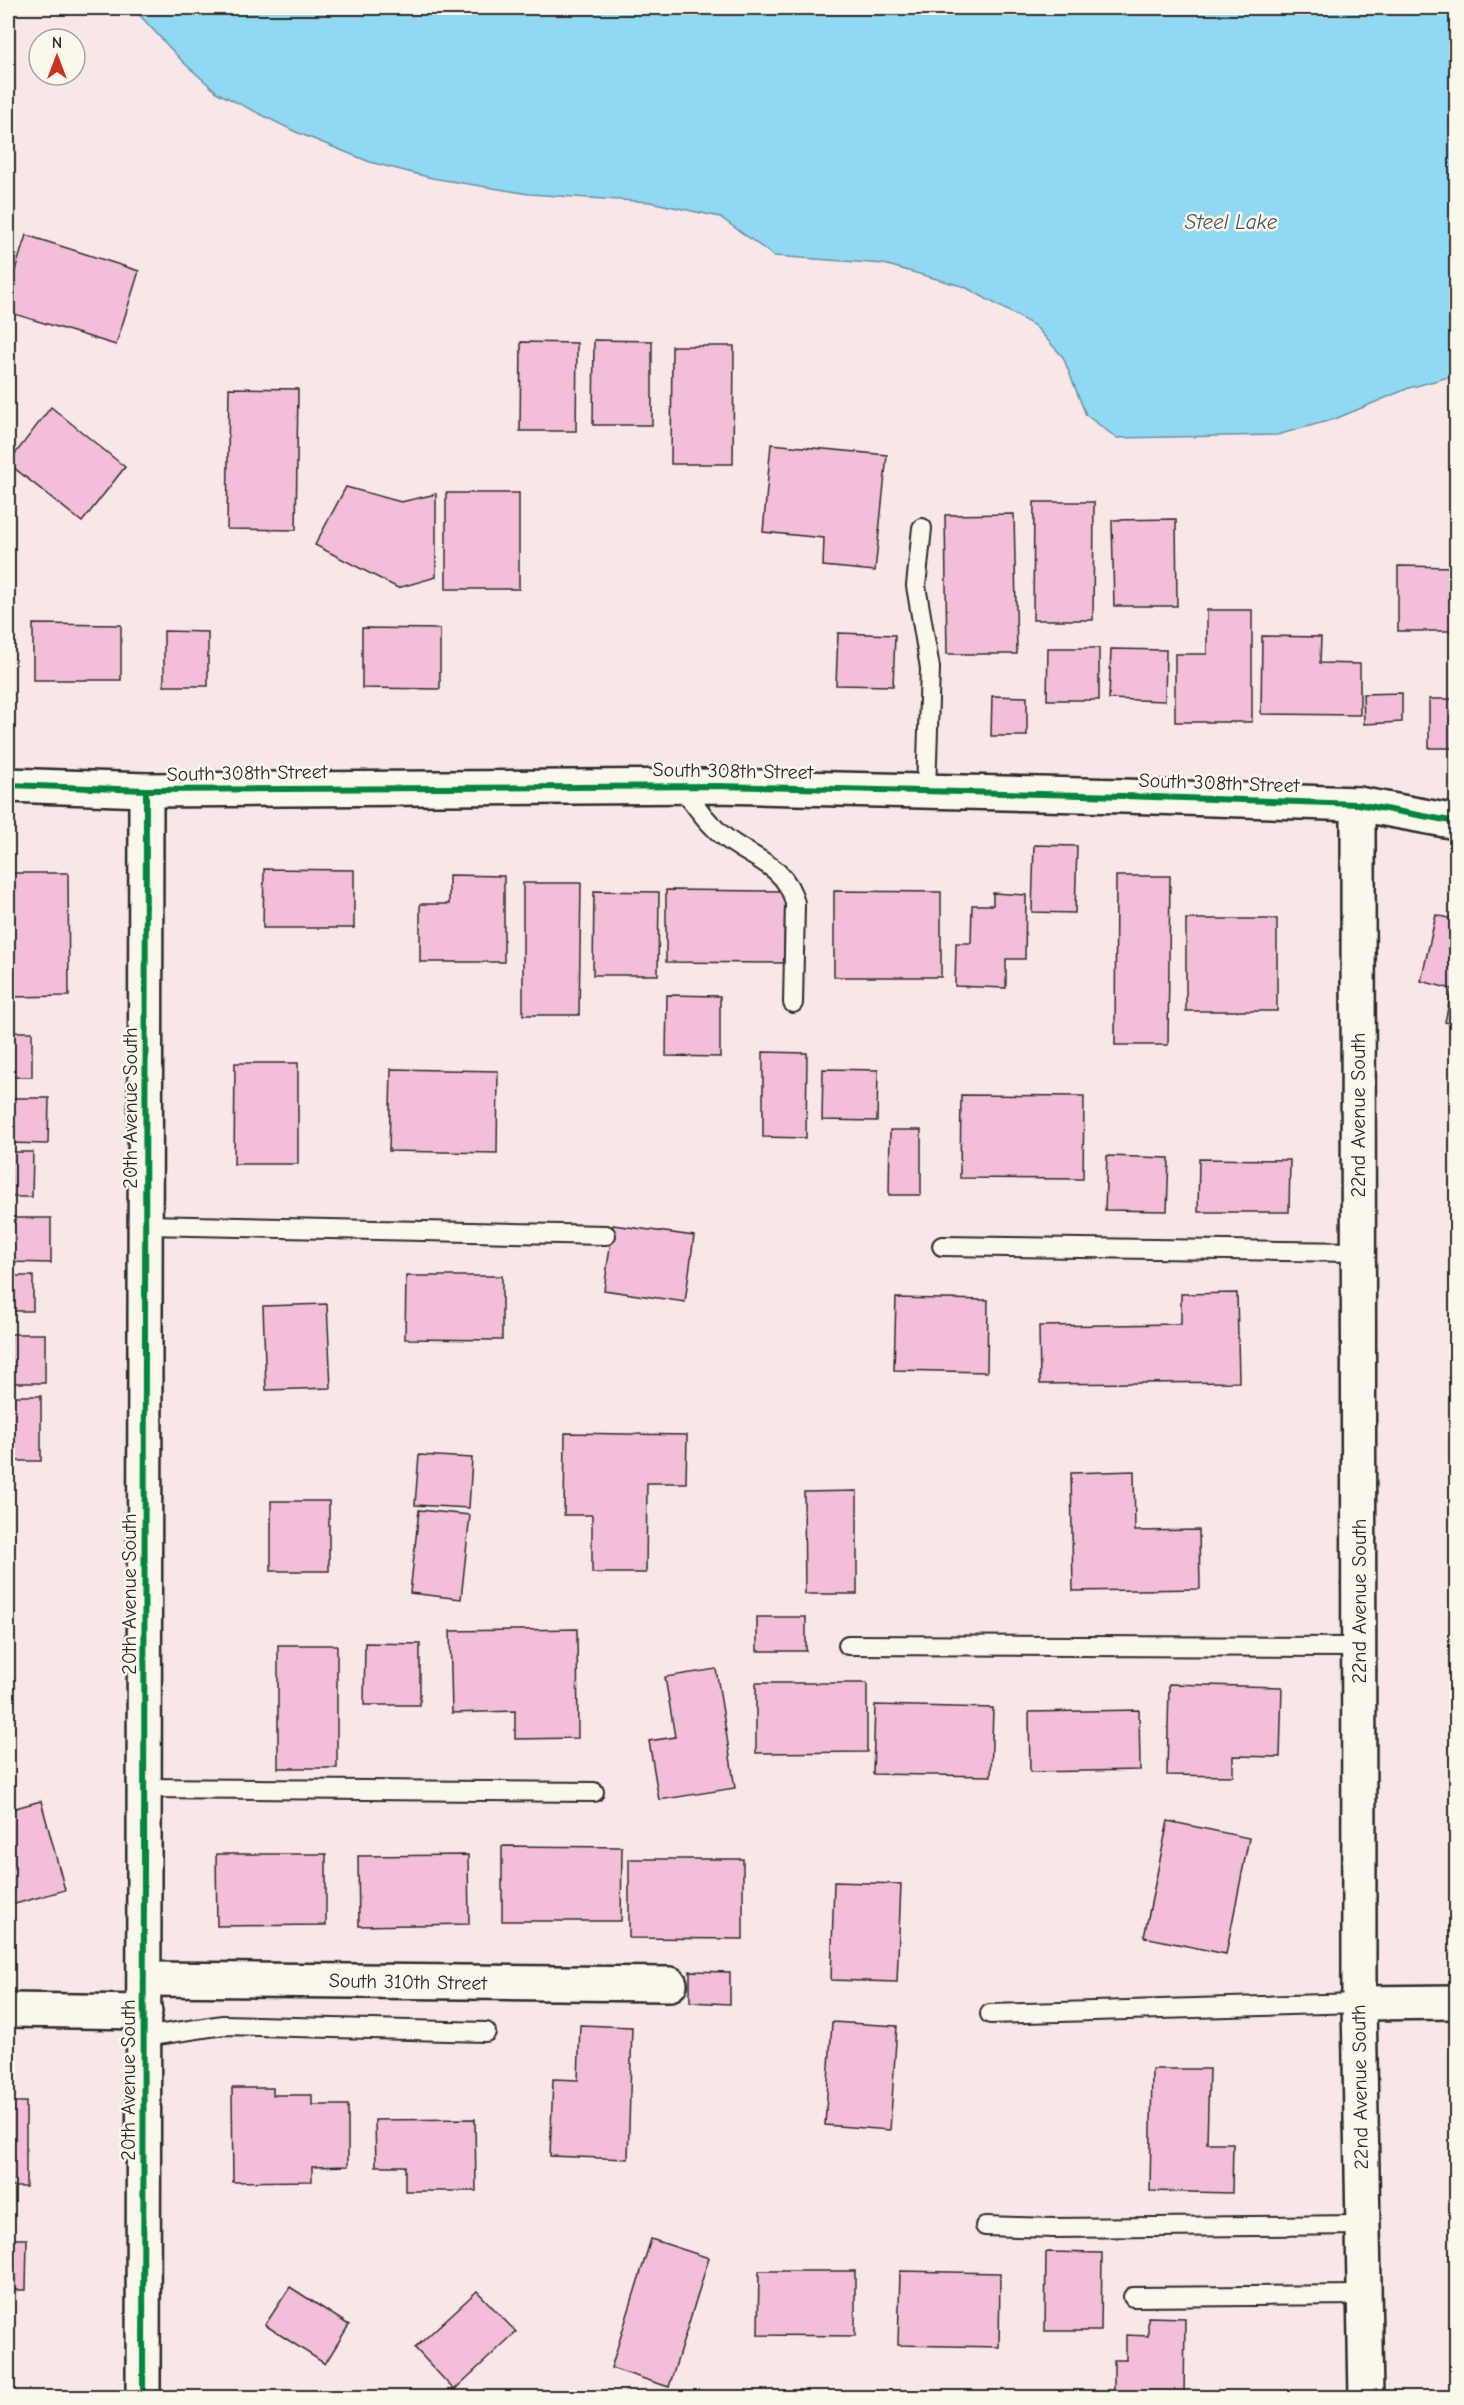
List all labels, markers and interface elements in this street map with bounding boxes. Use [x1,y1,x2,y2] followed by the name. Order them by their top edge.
[27,27,87,87] north arrow
[52,34,62,52] text: N
[1185,210,1278,234] water label: Steel Lake
[652,758,815,784] street label: South 308th Street
[166,760,329,786] street label: South 308th Street
[1138,769,1301,797] street label: South 308th Street
[119,1027,142,1189] street label: 20th Avenue South
[1347,1032,1370,1198] street label: 22nd Avenue South
[118,1513,141,1675] street label: 20th Avenue South
[1348,1518,1371,1684] street label: 22nd Avenue South
[329,1969,489,1995] street label: South 310th Street
[117,1999,140,2161] street label: 20th Avenue South
[1347,2004,1373,2170] street label: 22nd Avenue South

